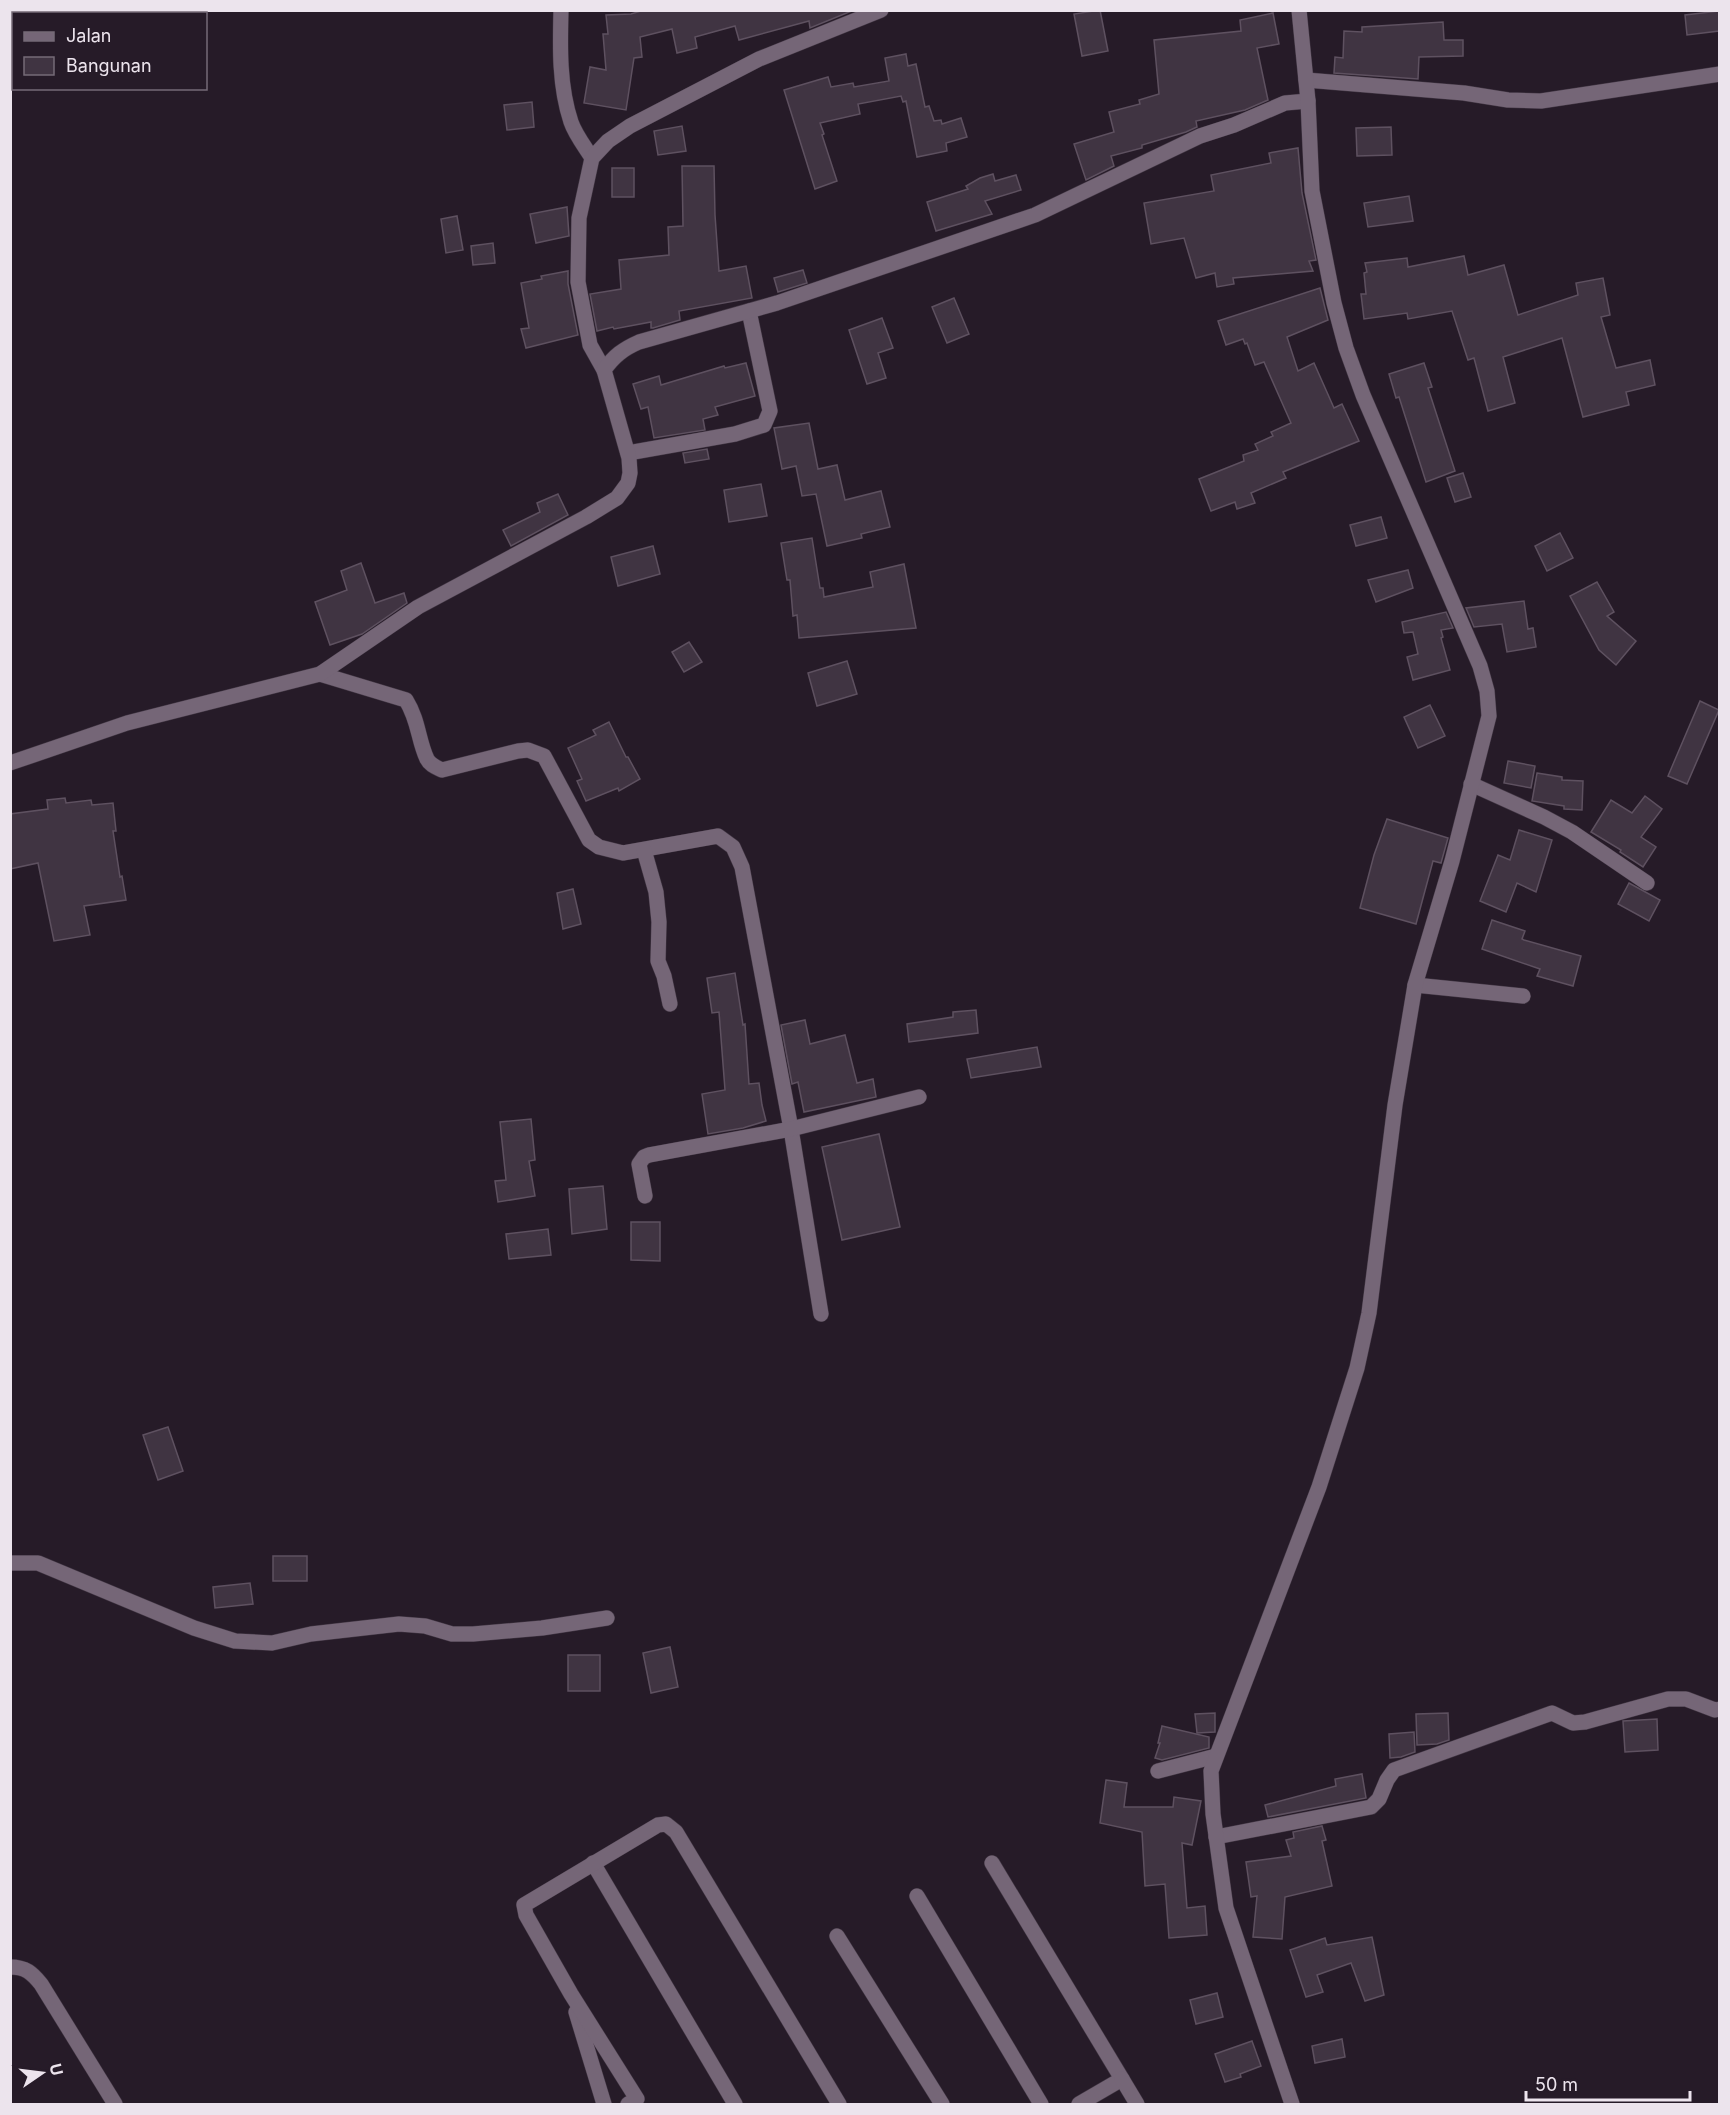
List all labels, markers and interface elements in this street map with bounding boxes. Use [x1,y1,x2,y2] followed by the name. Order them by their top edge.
[12,12,207,90] legend
[66,25,111,46] text: Jalan
[66,55,152,76] text: Bangunan
[12,2043,72,2103] north arrow
[45,2061,68,2077] text: U
[1526,2064,1690,2102] scale bar
[1535,2074,1578,2095] text: 50 m

